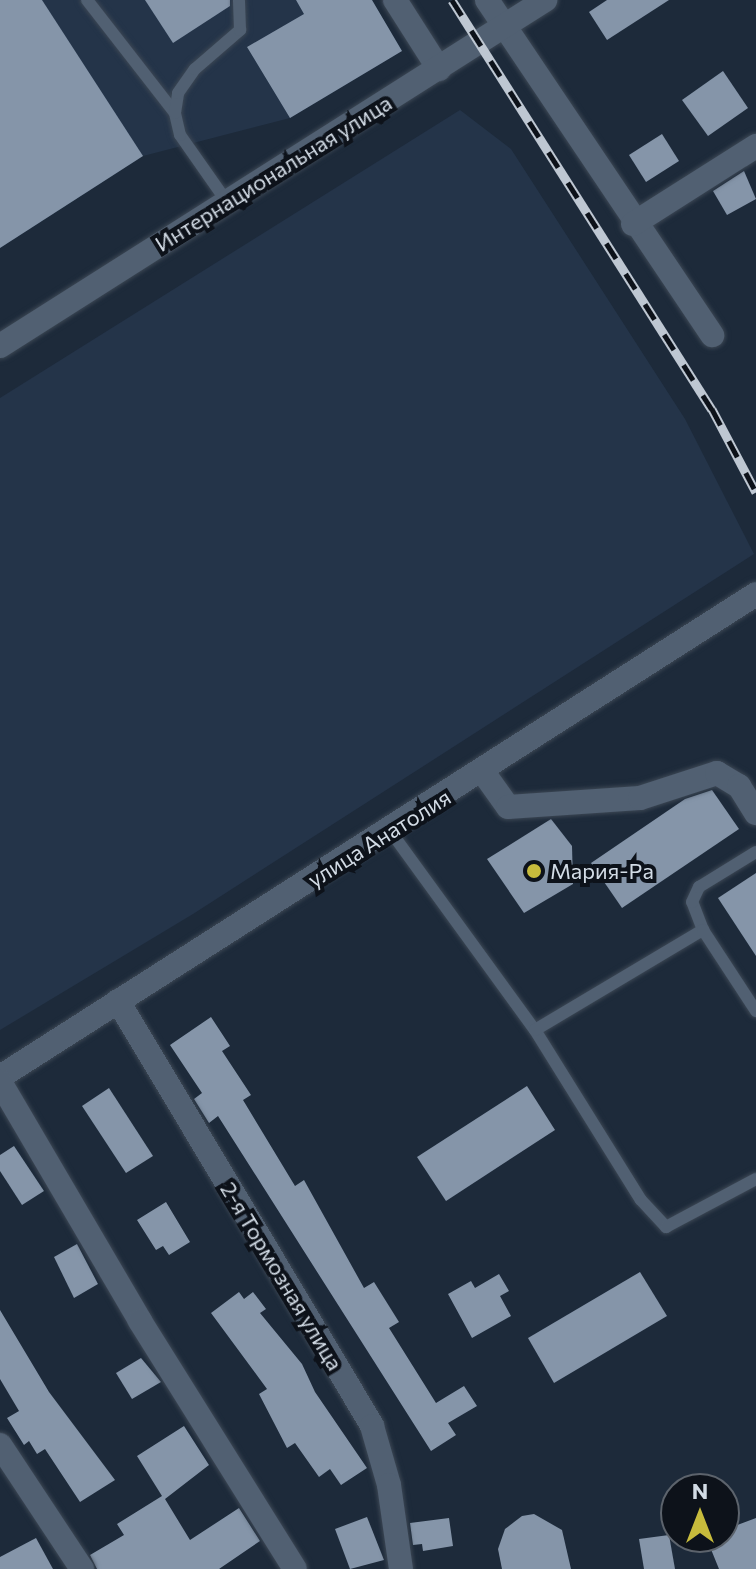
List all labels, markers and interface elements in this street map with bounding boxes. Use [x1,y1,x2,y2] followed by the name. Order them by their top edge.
[150,89,396,257] street label: Интернациональная улица
[303,783,455,893] street label: улица Анатолия
[550,858,654,884] place label: Мария-Ра
[525,862,543,880] marker: Мария-Ра
[215,1177,349,1375] street label: 2-я Тормозная улица
[660,1473,740,1553] north arrow
[692,1477,708,1504] text: N

